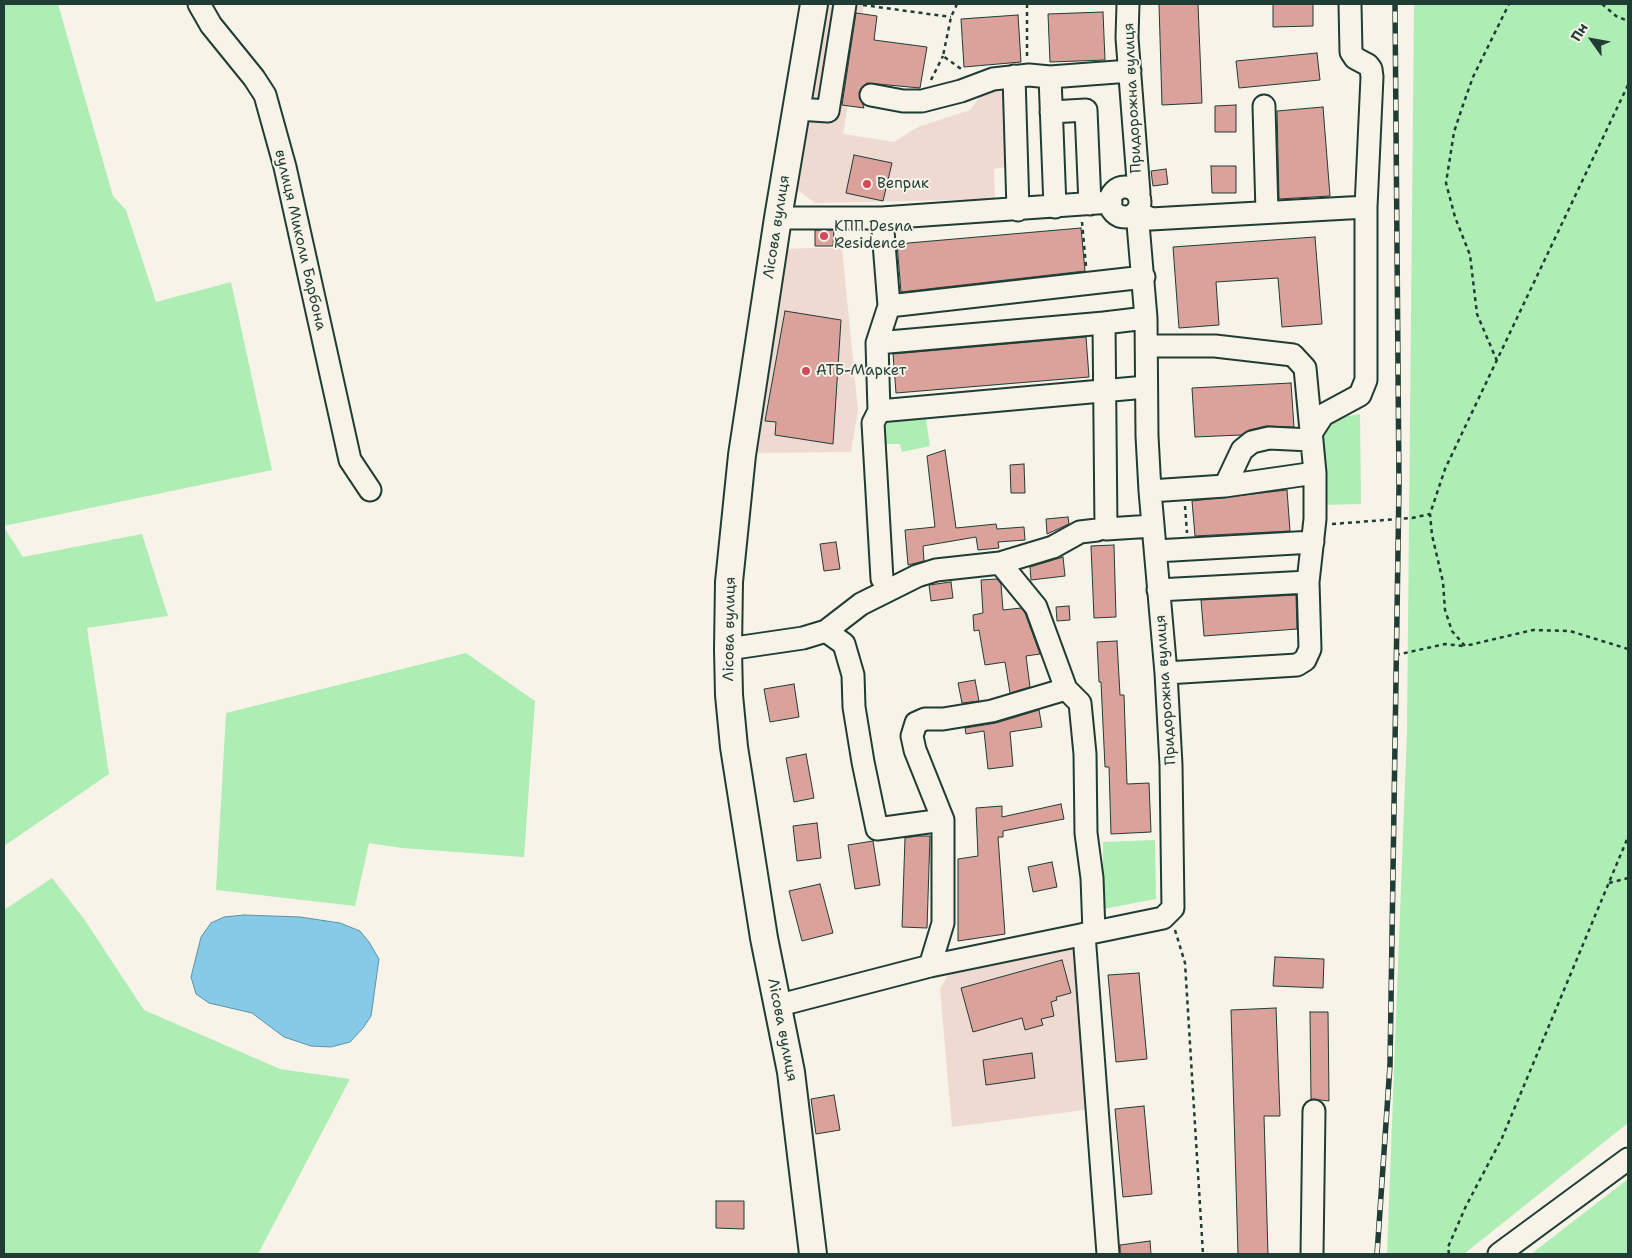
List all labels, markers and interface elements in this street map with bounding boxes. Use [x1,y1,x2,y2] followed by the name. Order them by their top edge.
[1567,15,1617,65] north arrow
[1567,19,1592,45] text: Пн
[1120,22,1146,174] street label: Придорожна вулиця
[270,148,330,332] street label: вулиця Миколи Барбона
[760,174,794,280] street label: Лісова вулиця
[877,175,929,193] place label: Веприк
[861,178,873,190] marker: Веприк
[834,218,913,253] place label: КПП Desna Residence
[818,230,830,242] marker: КПП Desna Residence
[816,362,906,380] place label: АТБ-Маркет
[800,365,812,377] marker: АТБ-Маркет
[720,576,740,682] street label: Лісова вулиця
[1152,614,1180,766] street label: Придорожна вулиця
[763,977,801,1083] street label: Лісова вулиця

